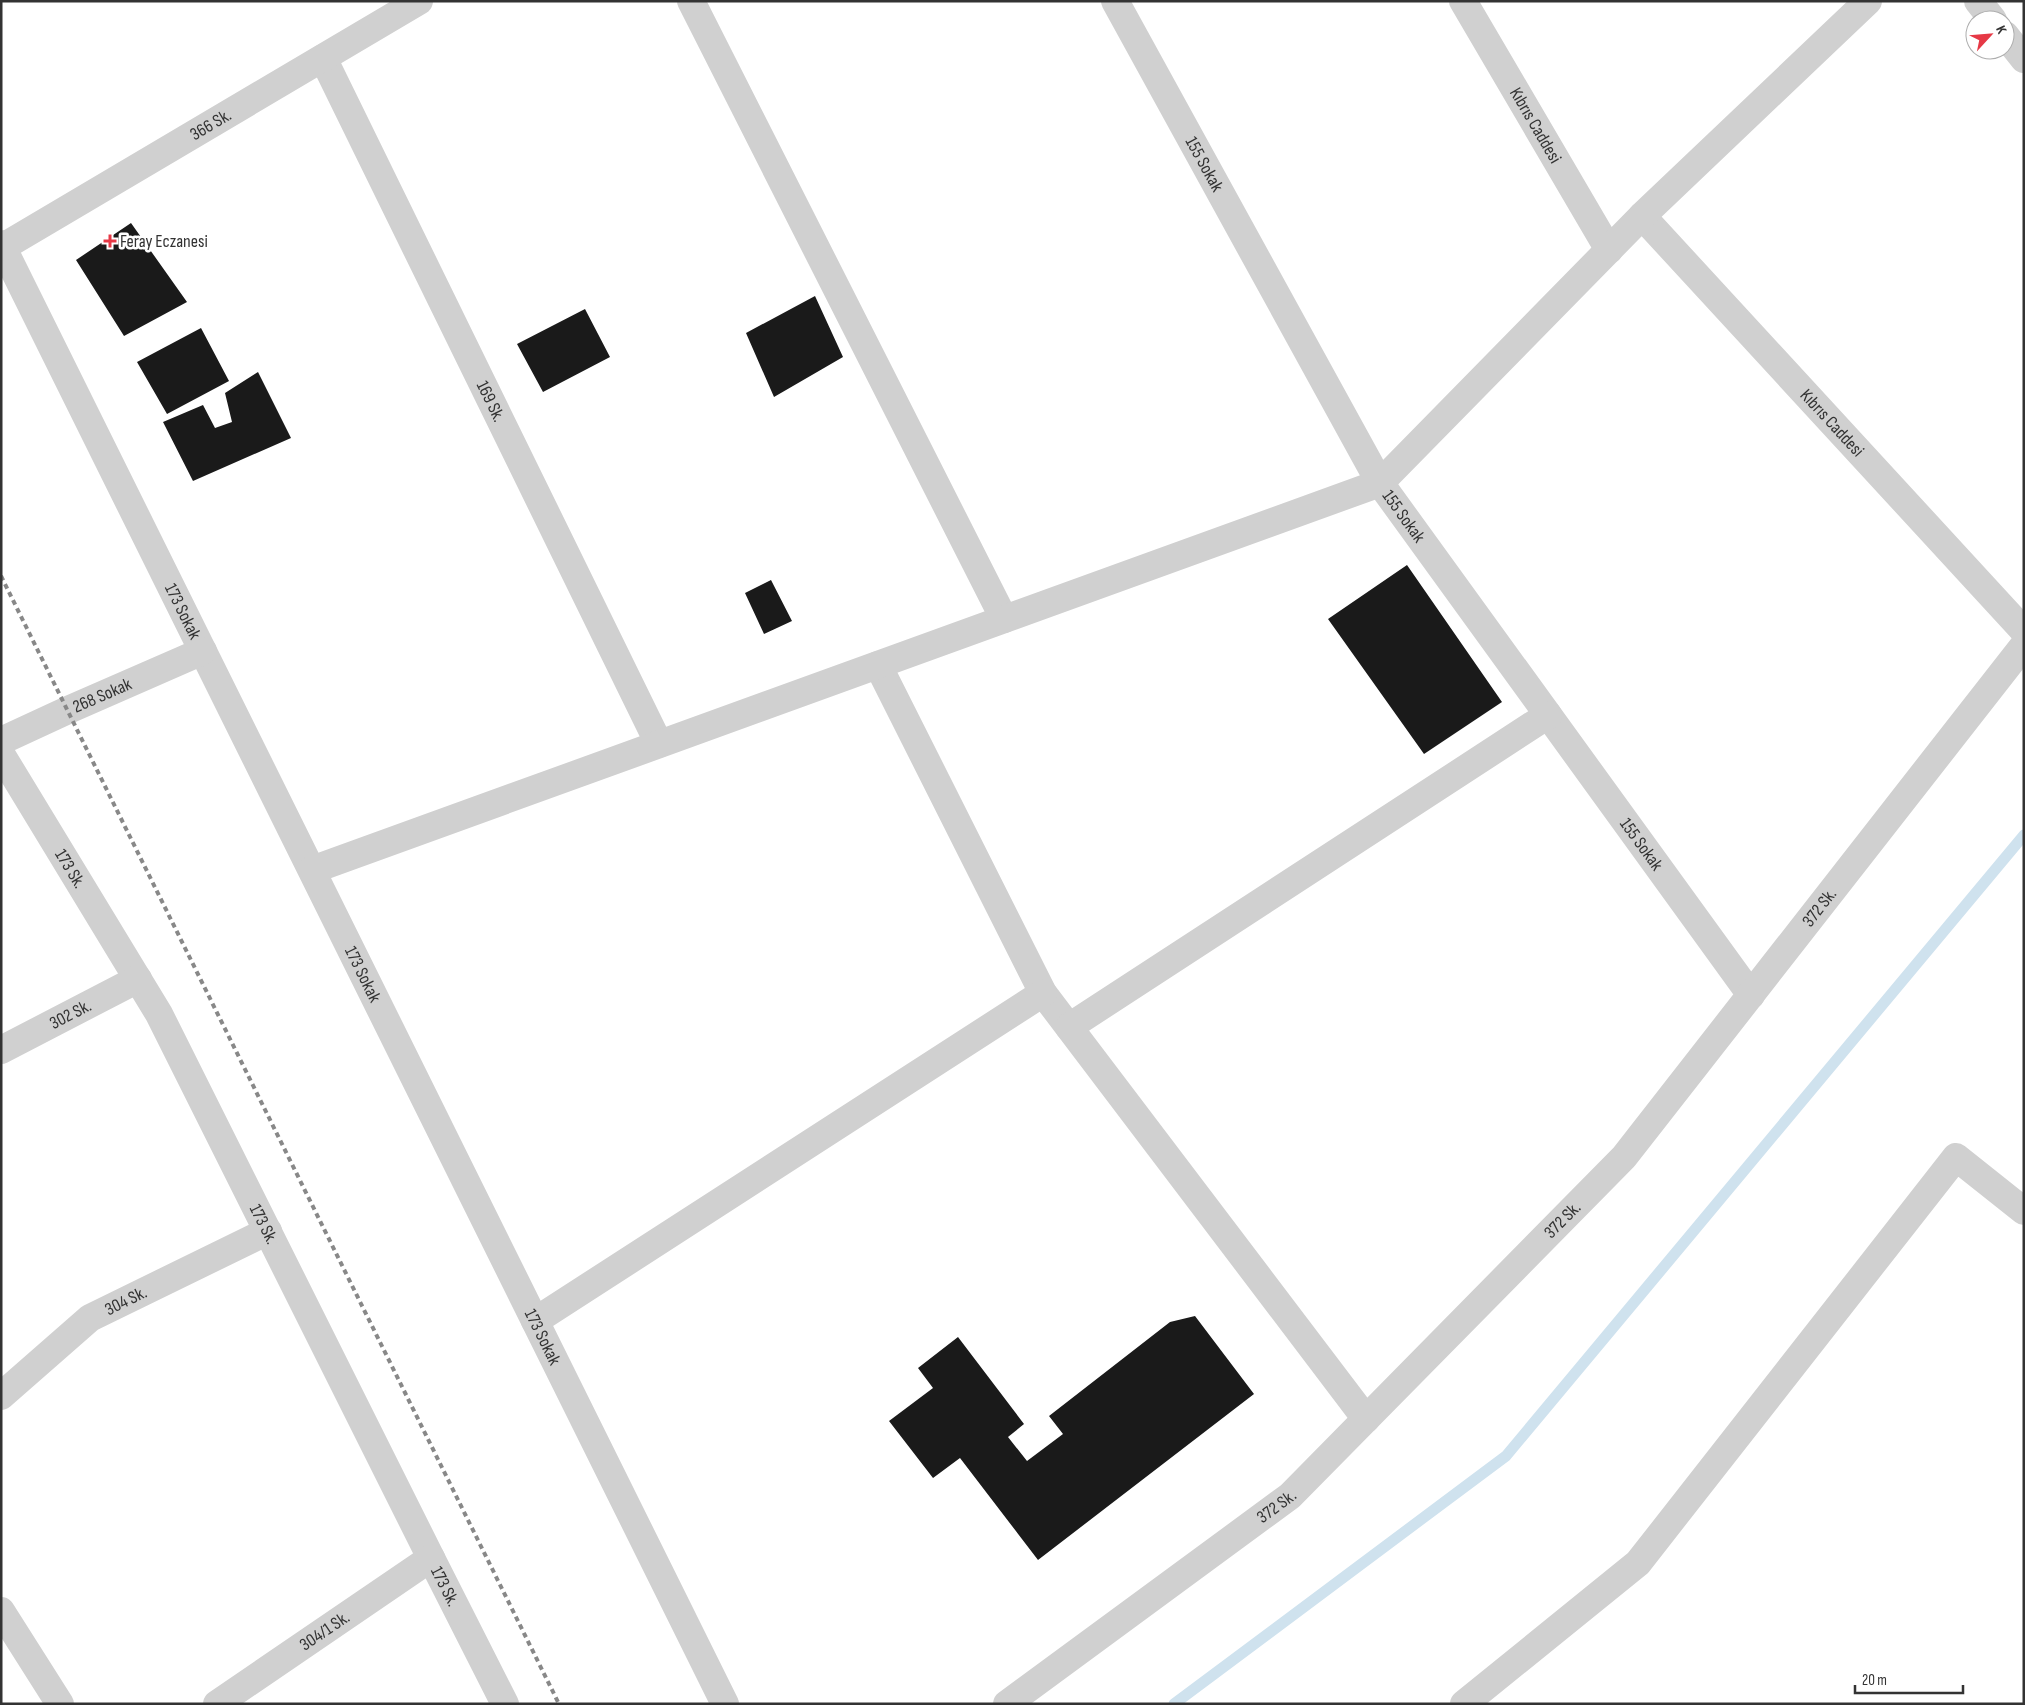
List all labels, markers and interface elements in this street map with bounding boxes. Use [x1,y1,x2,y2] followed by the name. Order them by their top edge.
[1965,10,2015,60] north arrow
[1992,23,2010,36] text: K
[1505,84,1566,167] street label: Kıbrıs Caddesi
[186,104,235,145] street label: 366 Sk.
[1181,133,1228,195] street label: 155 Sokak
[120,231,208,252] place label: Feray Eczanesi
[104,235,116,247] marker: Feray Eczanesi
[472,377,510,425] street label: 169 Sk.
[1796,385,1869,461] street label: Kıbrıs Caddesi
[1378,486,1430,547] street label: 155 Sokak
[160,580,206,643] street label: 173 Sokak
[69,673,135,717] street label: 268 Sokak
[1616,814,1668,874] street label: 155 Sokak
[51,845,90,892] street label: 173 Sk.
[1798,884,1841,931] street label: 372 Sk.
[340,943,386,1006] street label: 173 Sokak
[46,995,95,1034] street label: 302 Sk.
[1540,1197,1585,1242] street label: 372 Sk.
[245,1201,283,1247] street label: 173 Sk.
[101,1281,150,1320] street label: 304 Sk.
[520,1306,566,1369] street label: 173 Sokak
[1253,1486,1301,1527] street label: 372 Sk.
[426,1563,464,1610] street label: 173 Sk.
[296,1606,353,1655] street label: 304/1 Sk.
[1855,1662,1962,1694] scale bar
[1862,1671,1887,1690] text: 20 m

